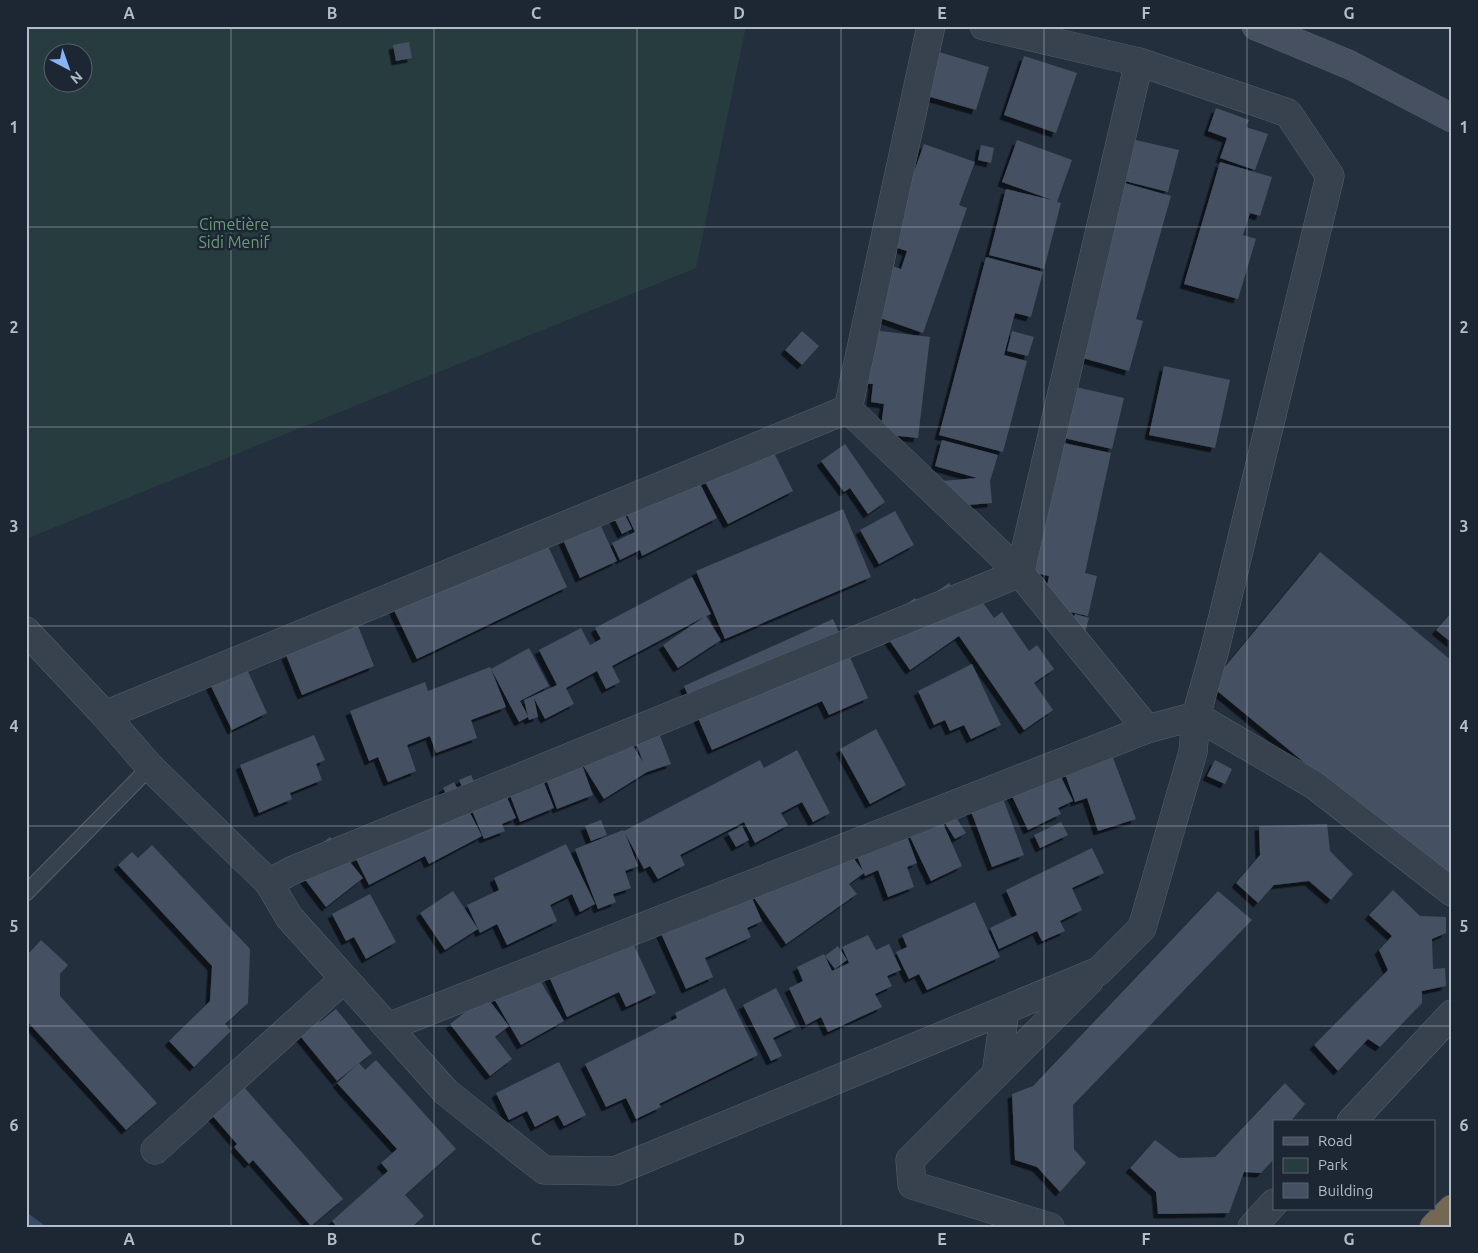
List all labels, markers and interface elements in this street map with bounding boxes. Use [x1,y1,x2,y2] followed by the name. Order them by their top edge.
[123,4,135,22] text: A
[327,4,337,22] text: B
[531,4,541,22] text: C
[733,4,745,22] text: D
[937,4,947,22] text: E
[1142,4,1151,22] text: F
[1343,4,1355,22] text: G
[42,42,92,92] north arrow
[67,68,86,87] text: N
[9,118,19,136] text: 1
[1459,118,1469,136] text: 1
[198,215,270,251] park label: Cimetière Sidi Menif
[9,318,19,336] text: 2
[1459,318,1469,336] text: 2
[9,517,19,535] text: 3
[1459,517,1469,535] text: 3
[9,717,19,735] text: 4
[1459,717,1469,735] text: 4
[9,917,19,935] text: 5
[1459,917,1469,935] text: 5
[9,1116,19,1134] text: 6
[1459,1116,1469,1134] text: 6
[1273,1120,1436,1210] legend
[1318,1132,1353,1149] text: Road
[1318,1156,1348,1173] text: Park
[1318,1182,1373,1199] text: Building
[123,1230,135,1248] text: A
[327,1230,337,1248] text: B
[531,1230,541,1248] text: C
[733,1230,745,1248] text: D
[937,1230,947,1248] text: E
[1142,1230,1151,1248] text: F
[1343,1230,1355,1248] text: G

